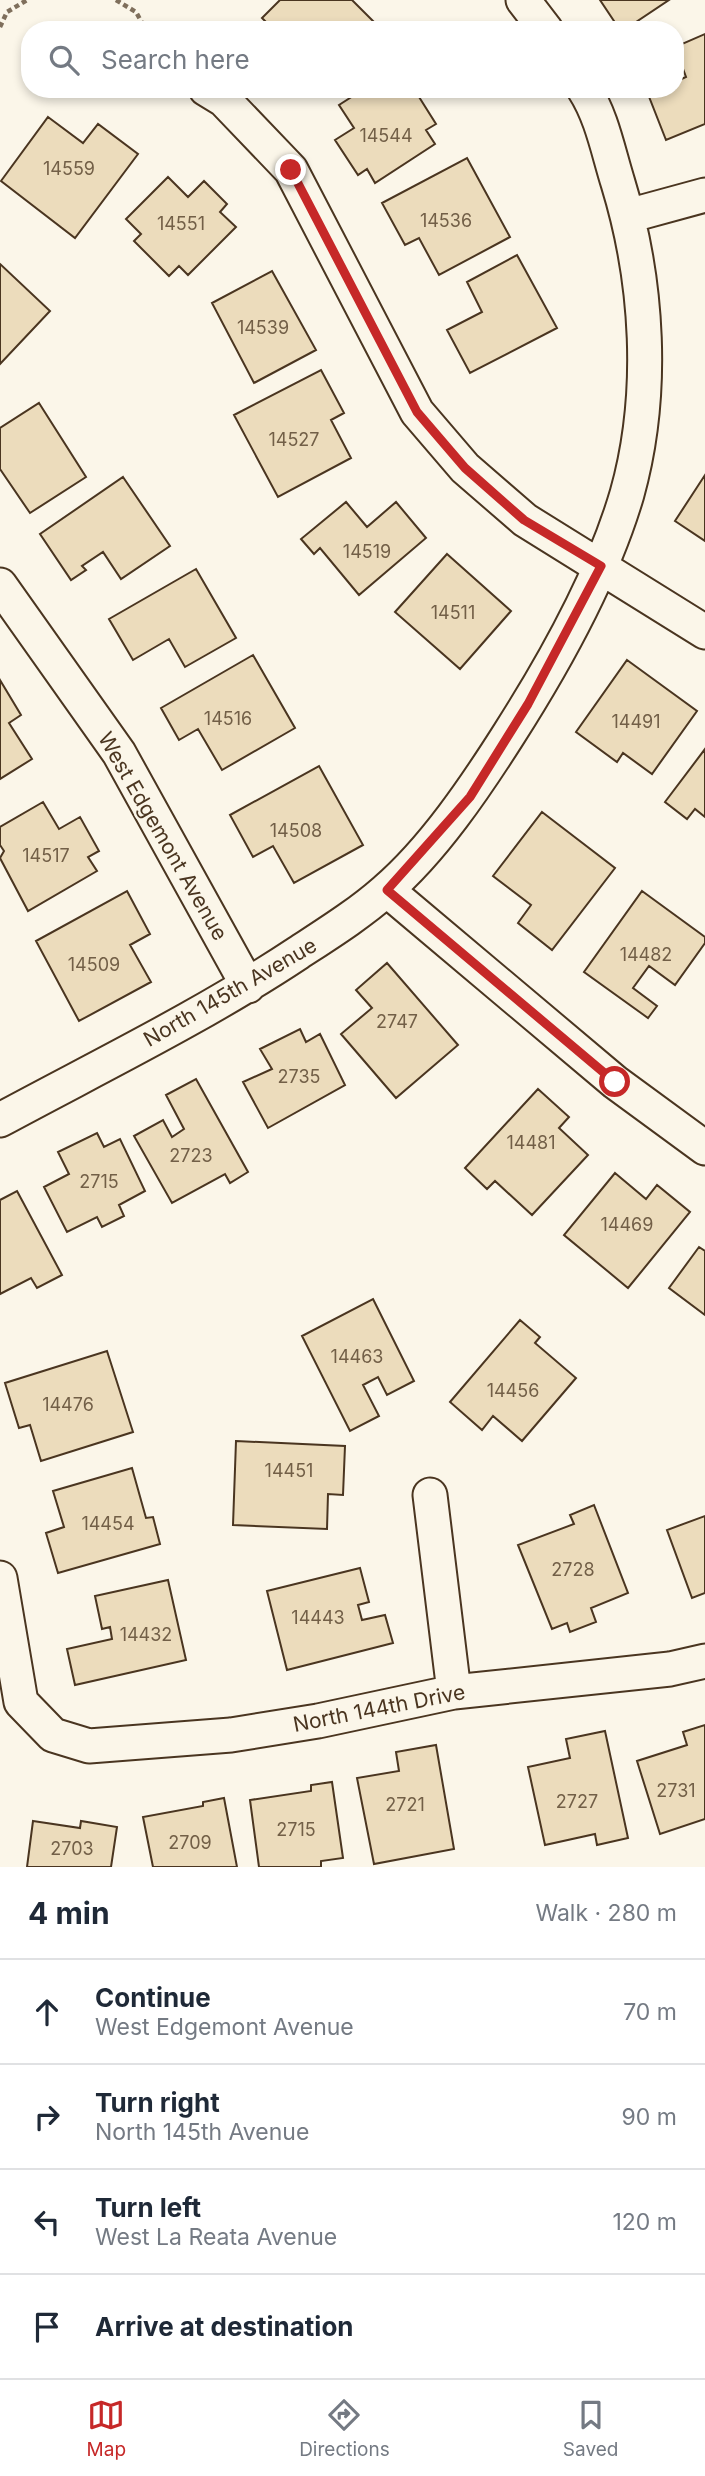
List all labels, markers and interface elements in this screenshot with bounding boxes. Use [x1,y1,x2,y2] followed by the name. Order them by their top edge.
[21,21,684,98] search box
[45,41,83,79] icon: search
[101,44,250,75] text: Search here
[359,125,413,146] house number: 14544
[275,154,306,185] route end
[43,158,95,179] house number: 14559
[420,210,472,231] house number: 14536
[157,213,205,234] house number: 14551
[237,317,289,338] house number: 14539
[268,429,320,450] house number: 14527
[343,541,391,562] house number: 14519
[431,602,475,623] house number: 14511
[204,708,252,729] house number: 14516
[611,711,661,732] house number: 14491
[93,727,233,945] street label: West Edgemont Avenue
[270,820,322,841] house number: 14508
[22,845,70,866] house number: 14517
[139,932,321,1052] street label: North 145th Avenue
[620,944,672,965] house number: 14482
[68,954,120,975] house number: 14509
[376,1011,418,1032] house number: 2747
[278,1066,320,1087] house number: 2735
[599,1066,630,1097] route start
[506,1132,556,1153] house number: 14481
[169,1145,213,1166] house number: 2723
[79,1171,119,1192] house number: 2715
[601,1214,653,1235] house number: 14469
[331,1346,383,1367] house number: 14463
[487,1380,539,1401] house number: 14456
[42,1394,94,1415] house number: 14476
[265,1460,313,1481] house number: 14451
[81,1513,135,1534] house number: 14454
[551,1559,595,1580] house number: 2728
[291,1607,345,1628] house number: 14443
[120,1624,172,1645] house number: 14432
[291,1679,467,1737] street label: North 144th Drive
[656,1780,696,1801] house number: 2731
[556,1791,598,1812] house number: 2727
[385,1794,425,1815] house number: 2721
[276,1819,316,1840] house number: 2715
[168,1832,212,1853] house number: 2709
[50,1838,94,1859] house number: 2703
[28,1895,110,1931] text: 4 min
[535,1899,677,1927] text: Walk · 280 m
[95,1982,211,2013] text: Continue
[28,1993,66,2031] icon: ahead
[623,1998,677,2026] text: 70 m
[95,2013,354,2041] text: West Edgemont Avenue
[95,2087,220,2118] text: Turn right
[28,2098,66,2136] icon: right
[622,2103,677,2131] text: 90 m
[95,2118,309,2146] text: North 145th Avenue
[95,2192,201,2223] text: Turn left
[28,2203,66,2241] icon: left
[612,2208,677,2236] text: 120 m
[95,2223,337,2251] text: West La Reata Avenue
[28,2308,66,2346] icon: arrive
[95,2311,354,2342] text: Arrive at destination
[87,2396,126,2461] tab: Map
[299,2396,390,2461] tab: Directions
[563,2396,618,2461] tab: Saved

